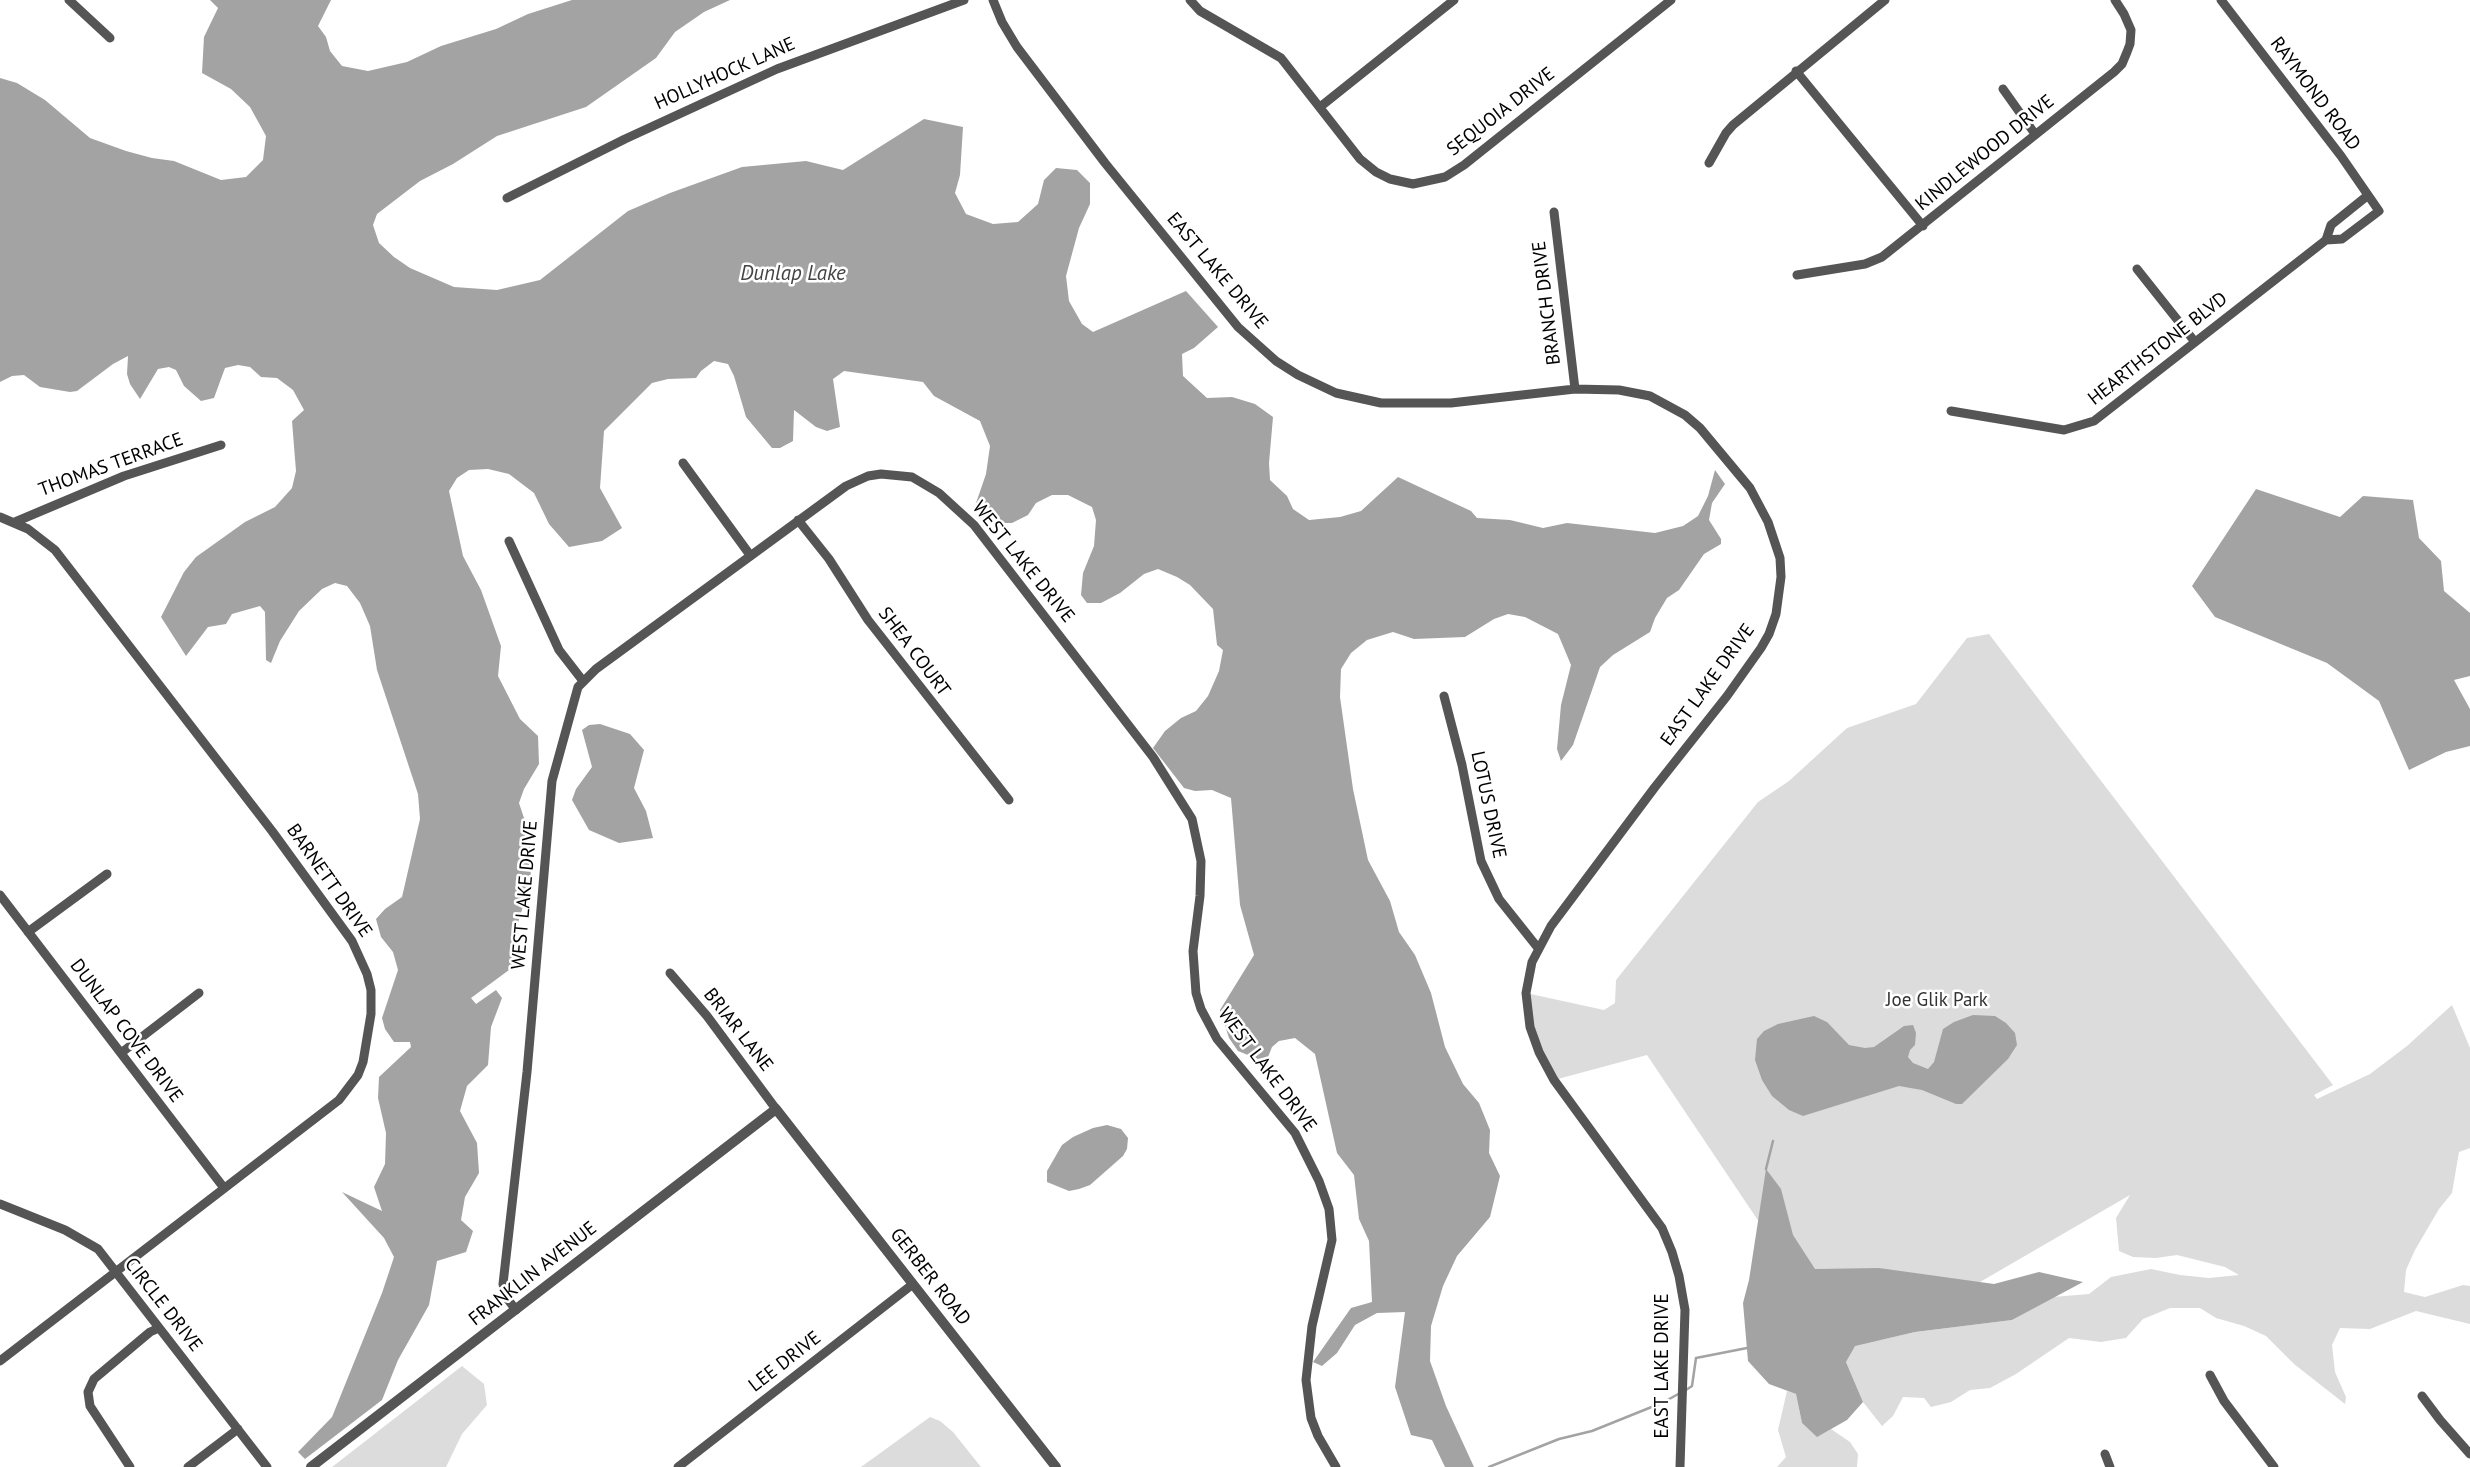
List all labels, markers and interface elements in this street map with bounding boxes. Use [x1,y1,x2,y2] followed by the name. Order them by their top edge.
[651,33,799,115] street label: HOLLYHOCK LANE
[2265,33,2365,155] street label: RAYMOND ROAD
[1443,63,1559,161] street label: SEQUOIA DRIVE
[1911,90,2059,216] street label: KINDLEWOOD DRIVE
[1162,208,1272,334] street label: EAST LAKE DRIVE
[1528,240,1566,366] street label: BRANCH DRIVE
[740,261,846,287] water label: Dunlap Lake
[2084,288,2232,410] street label: HEARTHSTONE BLVD
[36,428,186,502] street label: THOMAS TERRACE
[967,497,1079,627] street label: WEST LAKE DRIVE
[873,603,955,701] street label: SHEA COURT
[1656,620,1760,750] street label: EAST LAKE DRIVE
[1466,749,1510,861] street label: LOTUS DRIVE
[507,819,543,971] street label: WEST LAKE DRIVE
[281,820,377,942] street label: BARNETT DRIVE
[65,955,187,1107] street label: DUNLAP COVE DRIVE
[698,984,778,1076] street label: BRIAR LANE
[1886,990,1988,1012] park label: Joe Glik Park
[1213,1003,1321,1137] street label: WEST LAKE DRIVE
[465,1217,601,1331] street label: FRANKLIN AVENUE
[885,1224,975,1330] street label: GERBER ROAD
[119,1253,207,1357] street label: CIRCLE DRIVE
[1652,1293,1674,1439] street label: EAST LAKE DRIVE
[744,1327,826,1397] street label: LEE DRIVE

